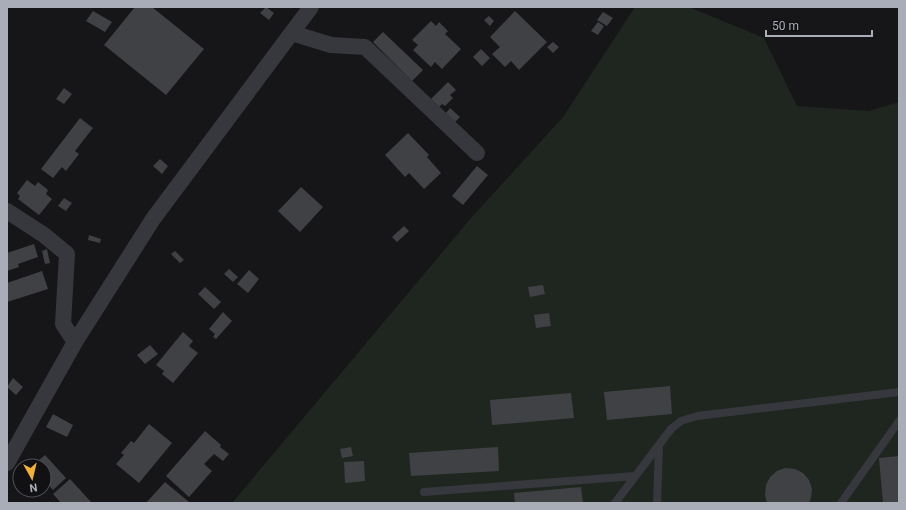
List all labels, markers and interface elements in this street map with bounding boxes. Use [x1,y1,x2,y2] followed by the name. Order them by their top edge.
[766,12,872,38] scale bar
[772,19,799,33] text: 50 m
[12,458,52,498] north arrow
[28,480,38,494] text: N

